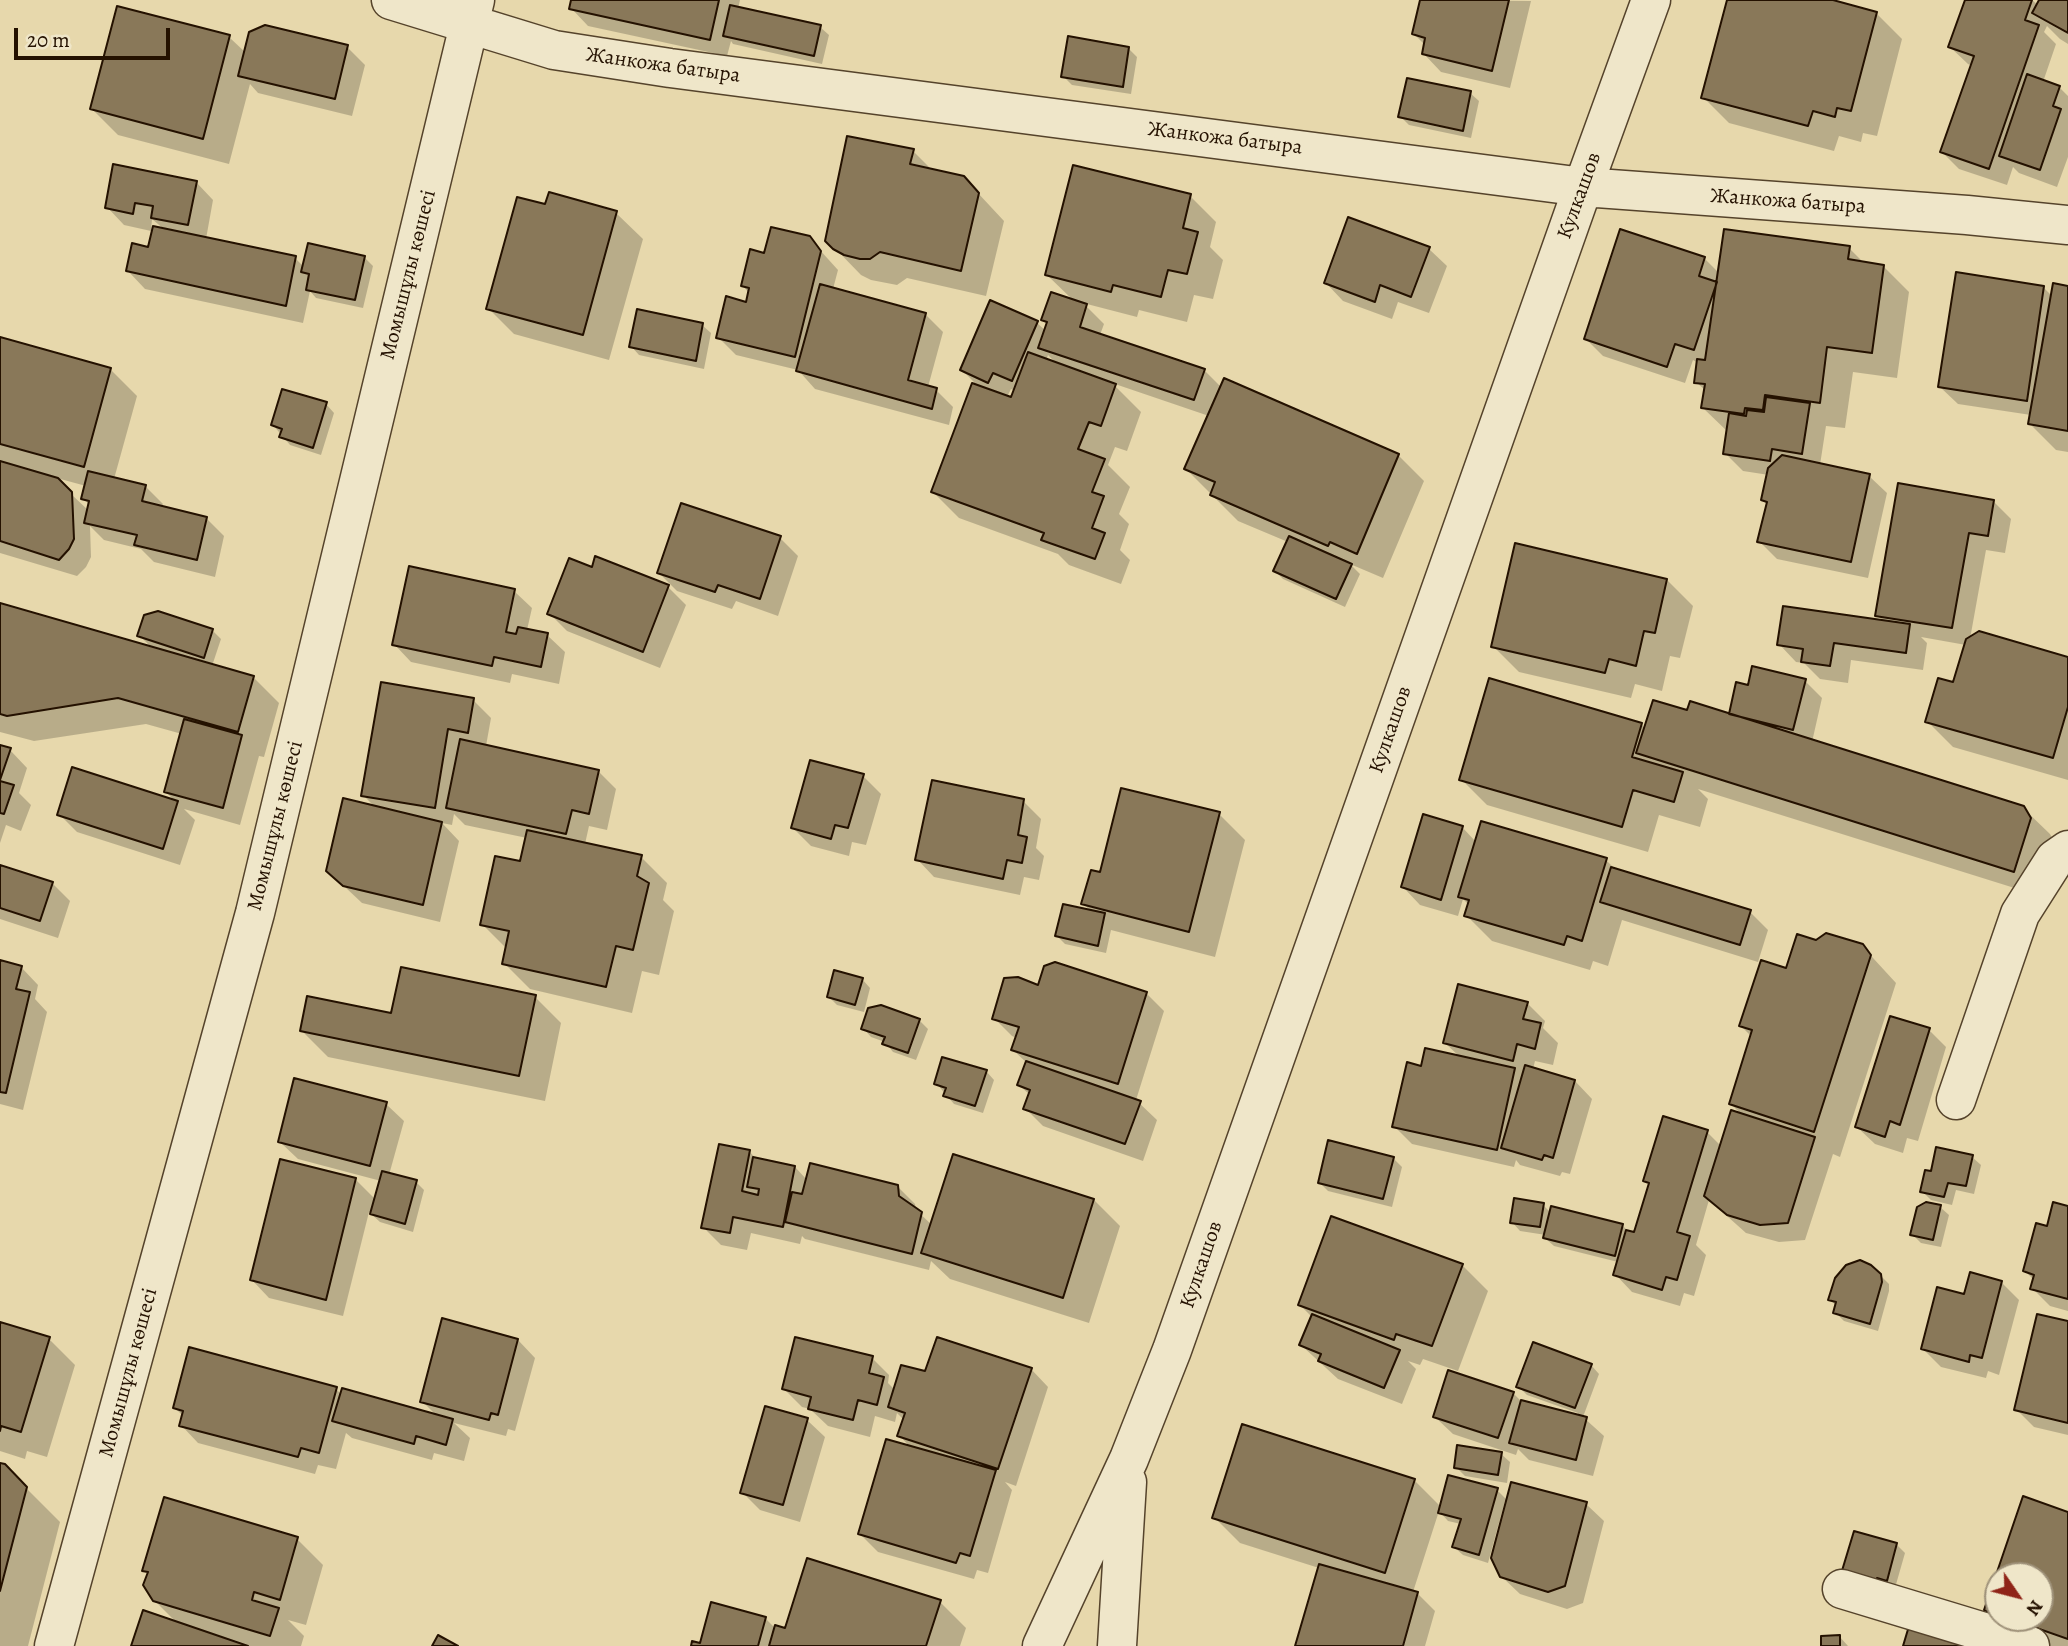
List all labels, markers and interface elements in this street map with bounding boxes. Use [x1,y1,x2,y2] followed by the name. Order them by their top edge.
[18,14,173,58] scale bar
[27,26,70,54] text: 20 m
[584,43,742,89] street label: Жанкожа батыра
[1146,117,1304,161] street label: Жанкожа батыра
[1553,149,1607,243] street label: Кулкашов
[1710,184,1866,220] street label: Жанкожа батыра
[376,187,442,363] street label: Момышұлы көшесі
[1364,683,1418,777] street label: Кулкашов
[243,738,309,914] street label: Момышұлы көшесі
[1175,1218,1229,1312] street label: Кулкашов
[94,1286,164,1460] street label: Момышұлы көшесі
[1984,1562,2054,1632] north arrow
[2020,1595,2049,1621] text: N

